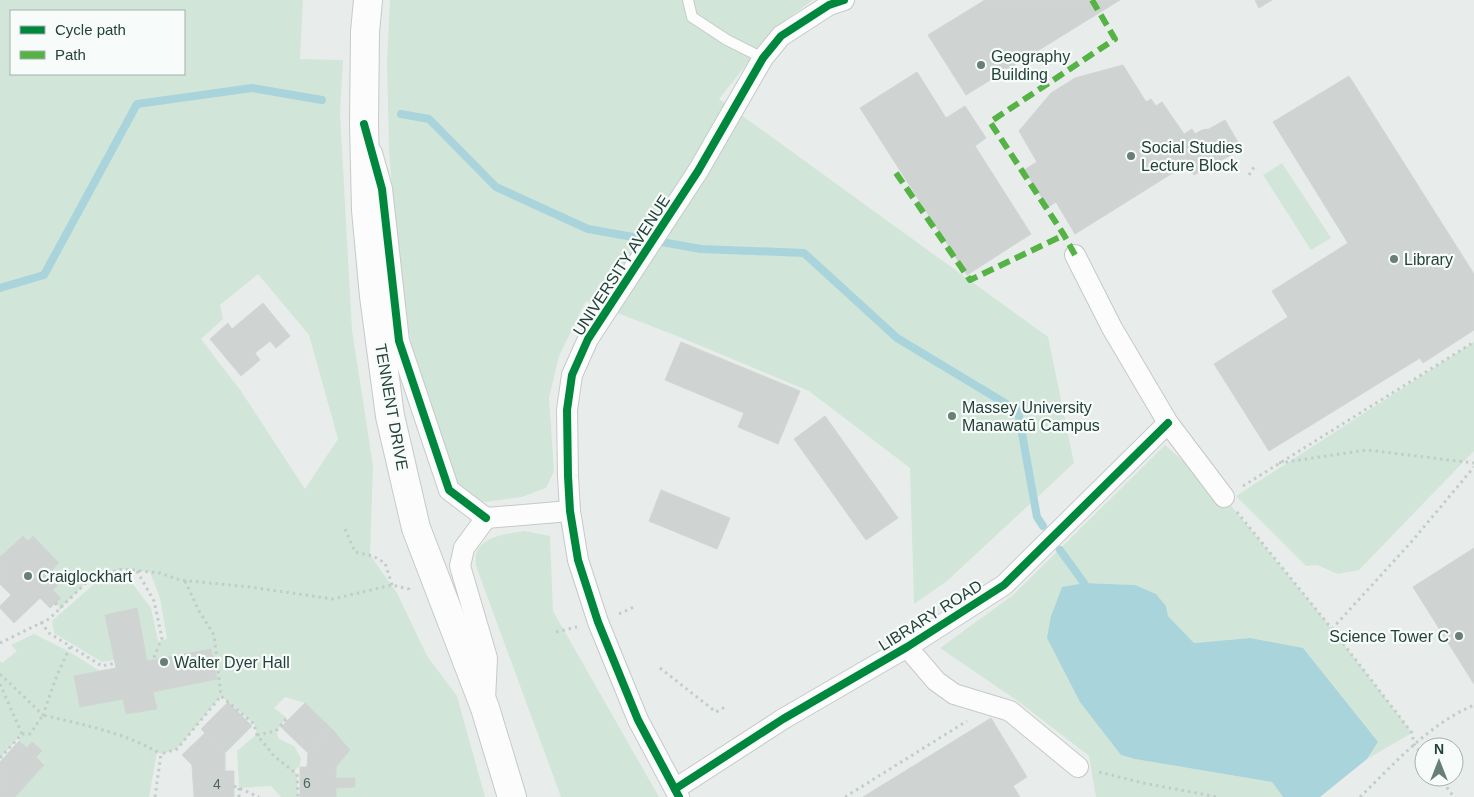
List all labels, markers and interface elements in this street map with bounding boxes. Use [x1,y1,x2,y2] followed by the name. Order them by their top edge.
[10,10,185,75] legend
[55,21,126,38] text: Cycle path
[55,46,86,63] text: Path
[991,48,1070,83] place label: Geography Building
[975,59,987,71] marker: Geography Building
[1141,139,1242,174] place label: Social Studies Lecture Block
[1125,150,1137,162] marker: Social Studies Lecture Block
[570,192,673,339] street label: UNIVERSITY AVENUE
[1404,251,1453,268] place label: Library
[1388,253,1400,265] marker: Library
[372,342,411,472] street label: TENNENT DRIVE
[962,399,1100,434] place label: Massey University Manawatū Campus
[946,410,958,422] marker: Massey University Manawatū Campus
[38,568,133,585] place label: Craiglockhart
[22,570,34,582] marker: Craiglockhart
[875,577,985,654] street label: LIBRARY ROAD
[1329,628,1449,645] place label: Science Tower C
[1453,630,1465,642] marker: Science Tower C
[174,654,290,671] place label: Walter Dyer Hall
[158,656,170,668] marker: Walter Dyer Hall
[1414,737,1464,787] north arrow
[1434,741,1444,757] text: N
[303,775,311,791] house number: 6
[213,776,221,792] house number: 4

